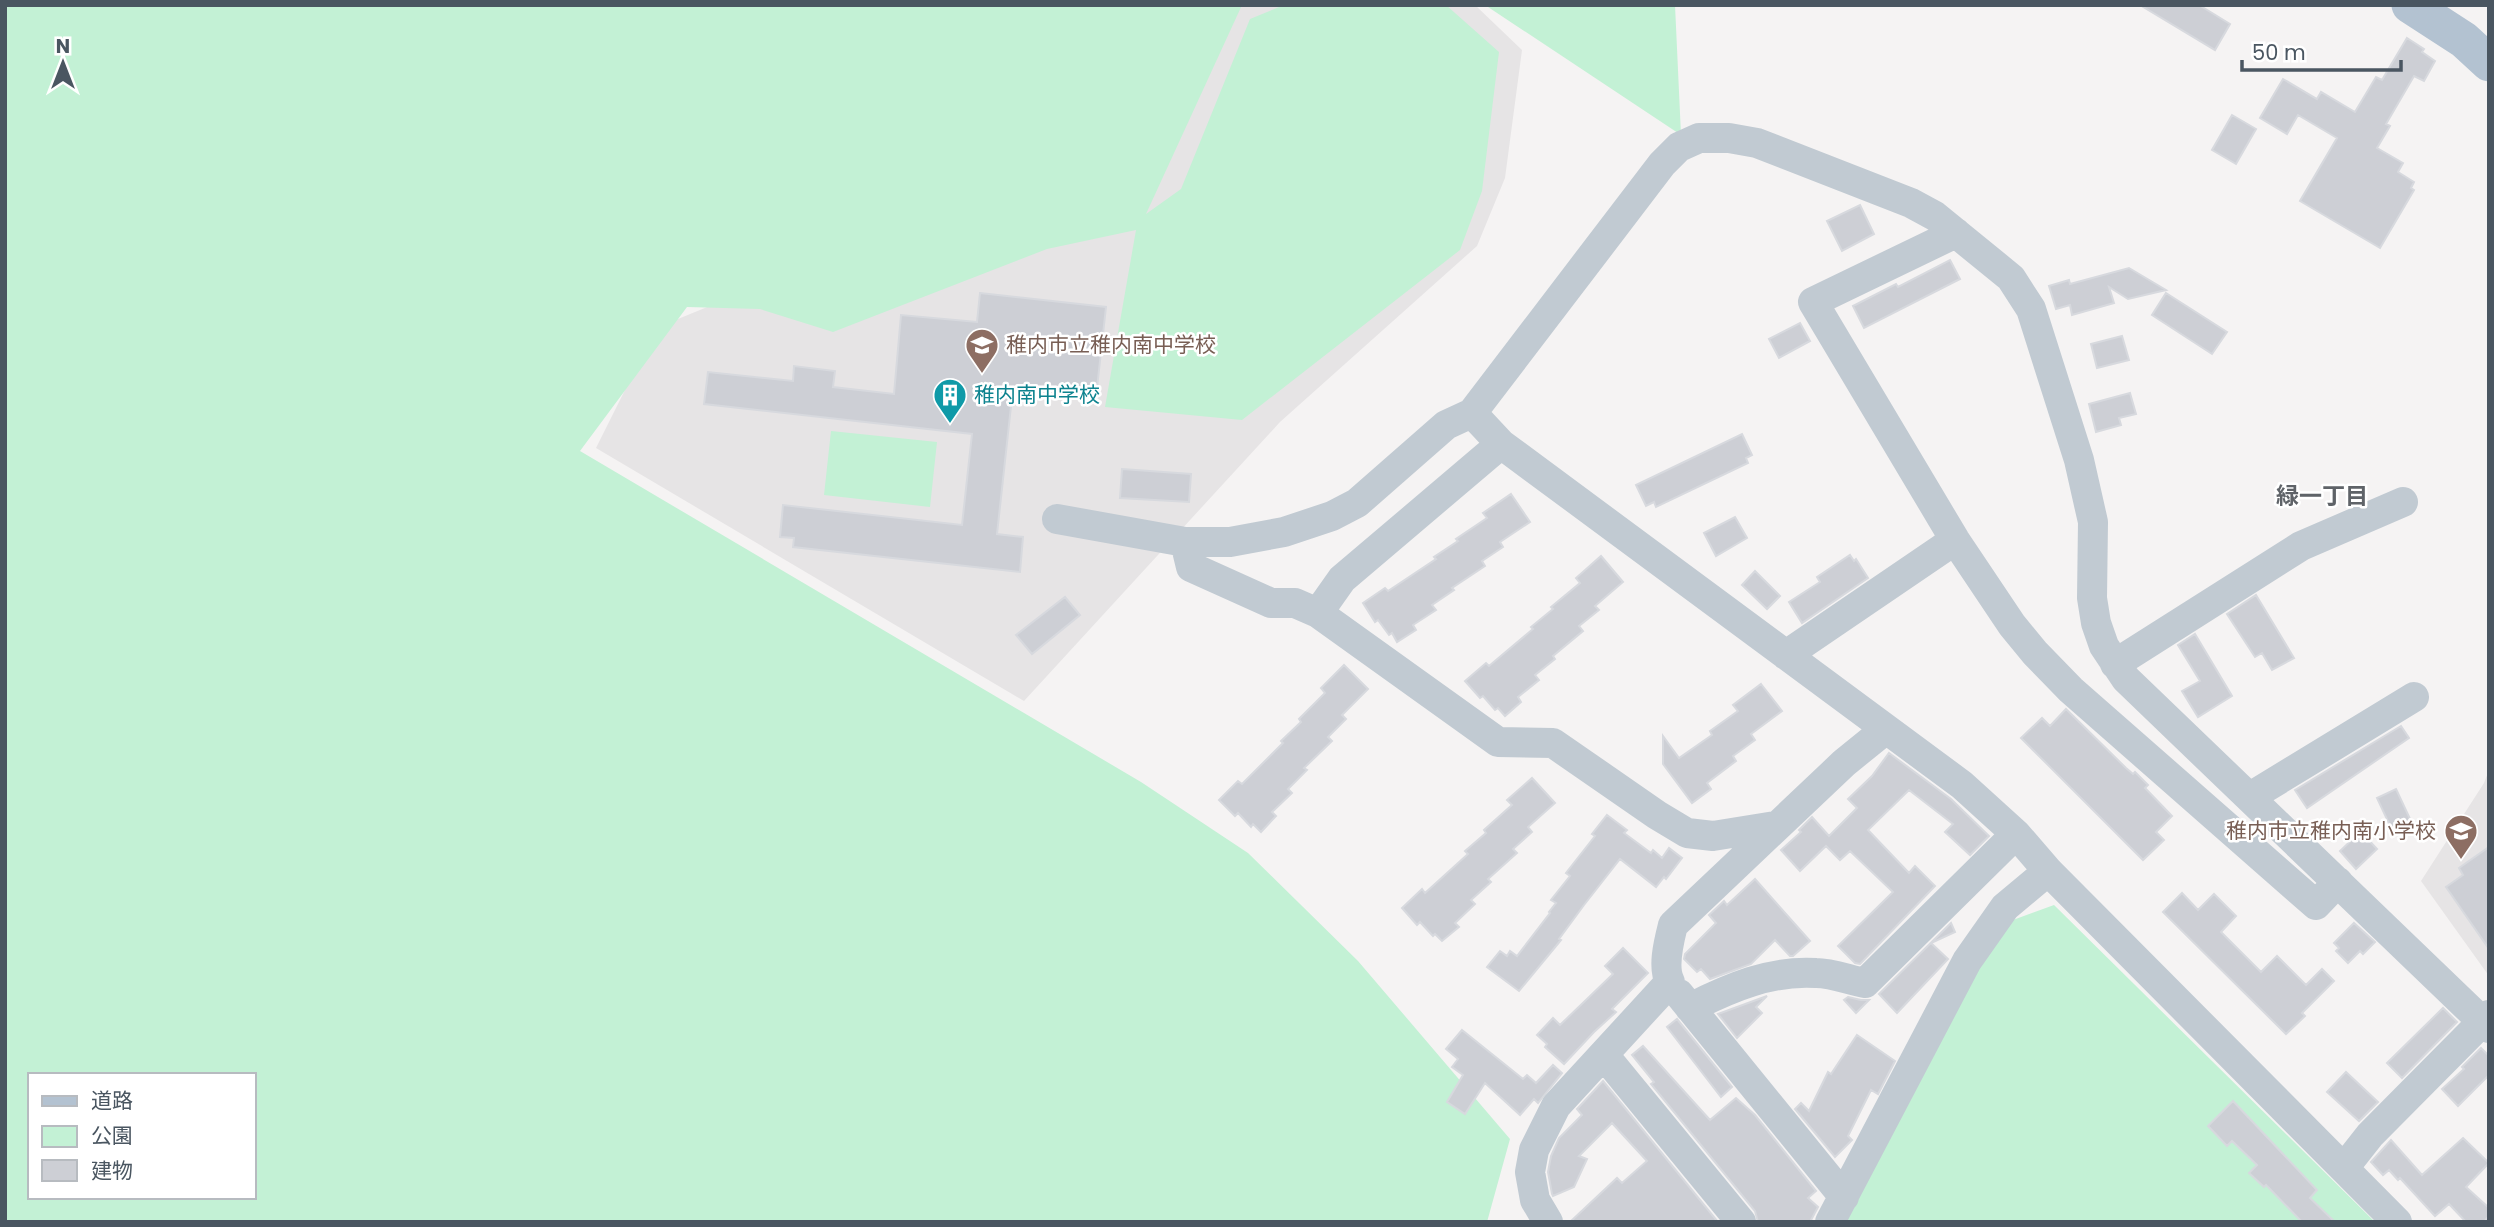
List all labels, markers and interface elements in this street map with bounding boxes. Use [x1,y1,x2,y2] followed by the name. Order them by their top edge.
[28,28,98,98] north arrow
[2242,28,2401,72] scale bar
[56,33,70,60] text: N
[2252,38,2306,67] text: 50 m
[963,326,1001,375] school or university icon: 稚内市立稚内南中学校
[1006,330,1216,359] place label: 稚内市立稚内南中学校
[931,376,969,425] building icon: 稚内南中学校
[974,380,1100,409] place label: 稚内南中学校
[2276,480,2368,512] district label: 緑一丁目
[2442,812,2480,861] school or university icon: 稚内市立稚内南小学校
[2226,816,2436,845] place label: 稚内市立稚内南小学校
[28,1073,256,1199] legend
[91,1086,133,1115] text: 道路
[91,1121,133,1150] text: 公園
[91,1156,133,1185] text: 建物

